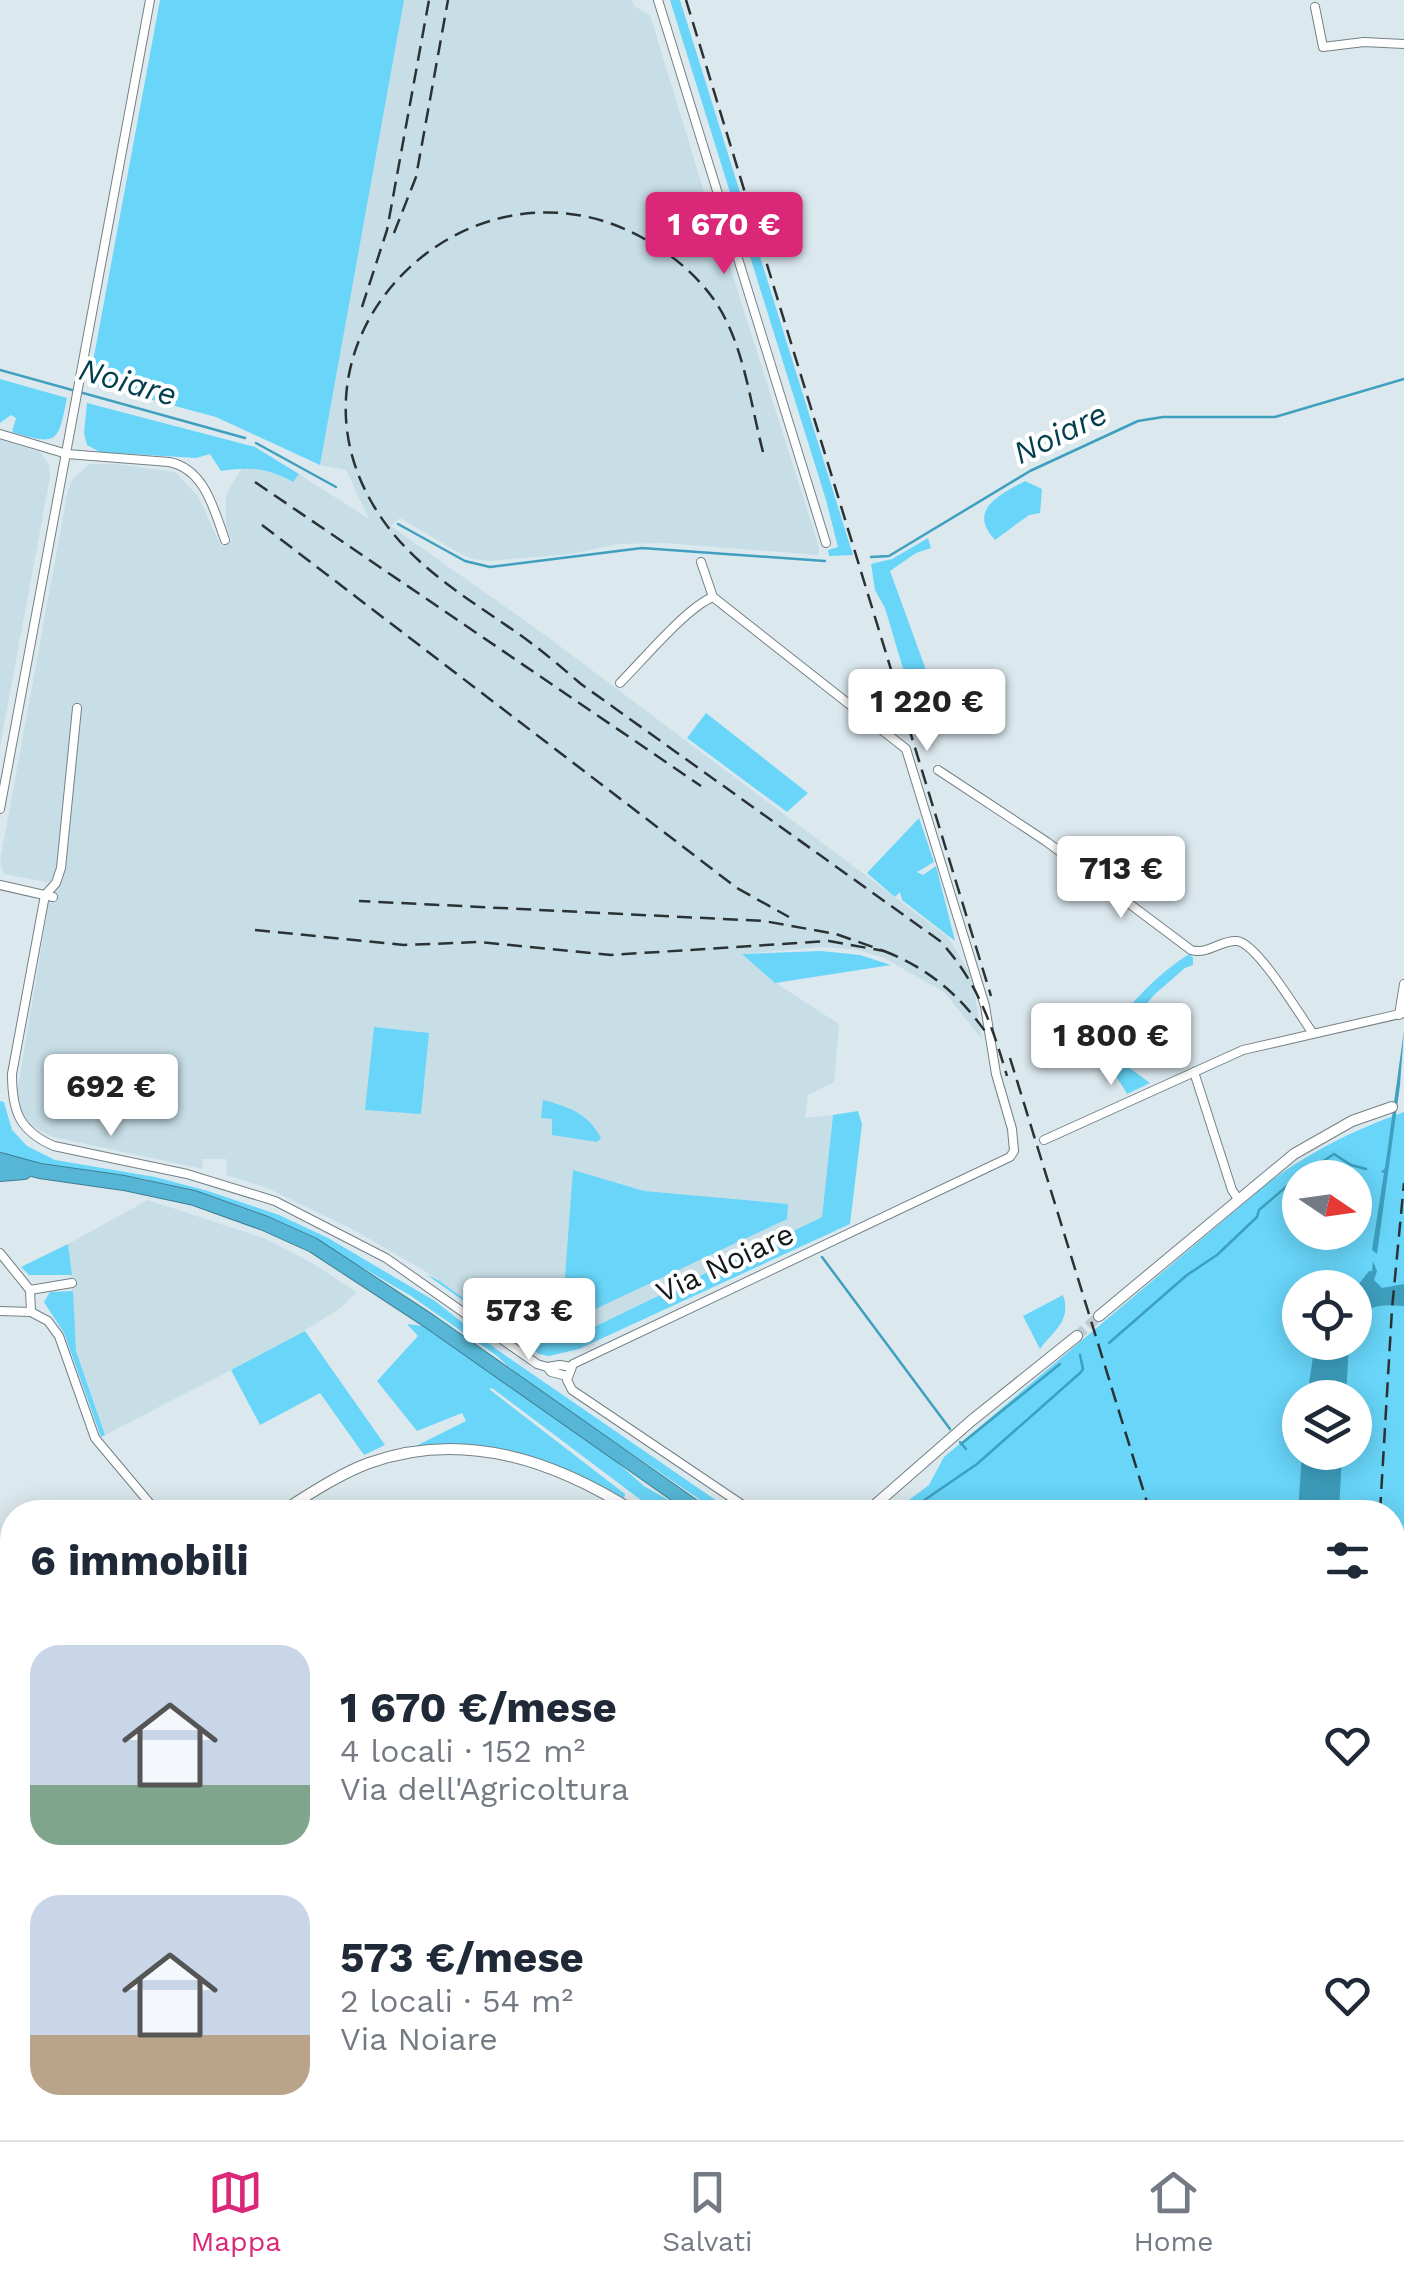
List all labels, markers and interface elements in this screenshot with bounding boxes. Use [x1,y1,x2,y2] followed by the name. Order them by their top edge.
[632,192,816,277] pin: 1 670 €
[668,205,780,243] text: 1 670 €
[75,350,181,414] water label: Noiare
[1007,394,1113,472] water label: Noiare
[835,669,1019,754] pin: 1 220 €
[870,682,984,720] text: 1 220 €
[1051,836,1191,921] pin: 713 €
[1079,849,1163,887] text: 713 €
[1019,1003,1203,1088] pin: 1 800 €
[1053,1016,1169,1054] text: 1 800 €
[41,1054,181,1139] pin: 692 €
[66,1067,156,1105] text: 692 €
[1282,1160,1372,1250] north arrow
[1282,1160,1372,1470] map controls
[650,1215,799,1310] street label: Via Noiare
[1282,1270,1372,1360] button: locate
[459,1278,599,1363] pin: 573 €
[485,1291,573,1329] text: 573 €
[1282,1380,1372,1470] button: layers
[1320,1533,1375,1588] icon: filters
[30,1536,249,1585] text: 6 immobili
[340,1683,617,1732] text: 1 670 €/mese
[110,1685,230,1805] icon: home
[1320,1718,1375,1773] icon: heart
[340,1732,585,1770] text: 4 locali · 152 m²
[340,1770,629,1808] text: Via dell'Agricoltura
[340,1933,584,1982] text: 573 €/mese
[110,1935,230,2055] icon: home
[1320,1968,1375,2023] icon: heart
[340,1982,573,2020] text: 2 locali · 54 m²
[340,2020,498,2058] text: Via Noiare
[191,2165,281,2258] tab: Mappa
[662,2165,752,2258] tab: Salvati
[1133,2165,1213,2258] tab: Home

